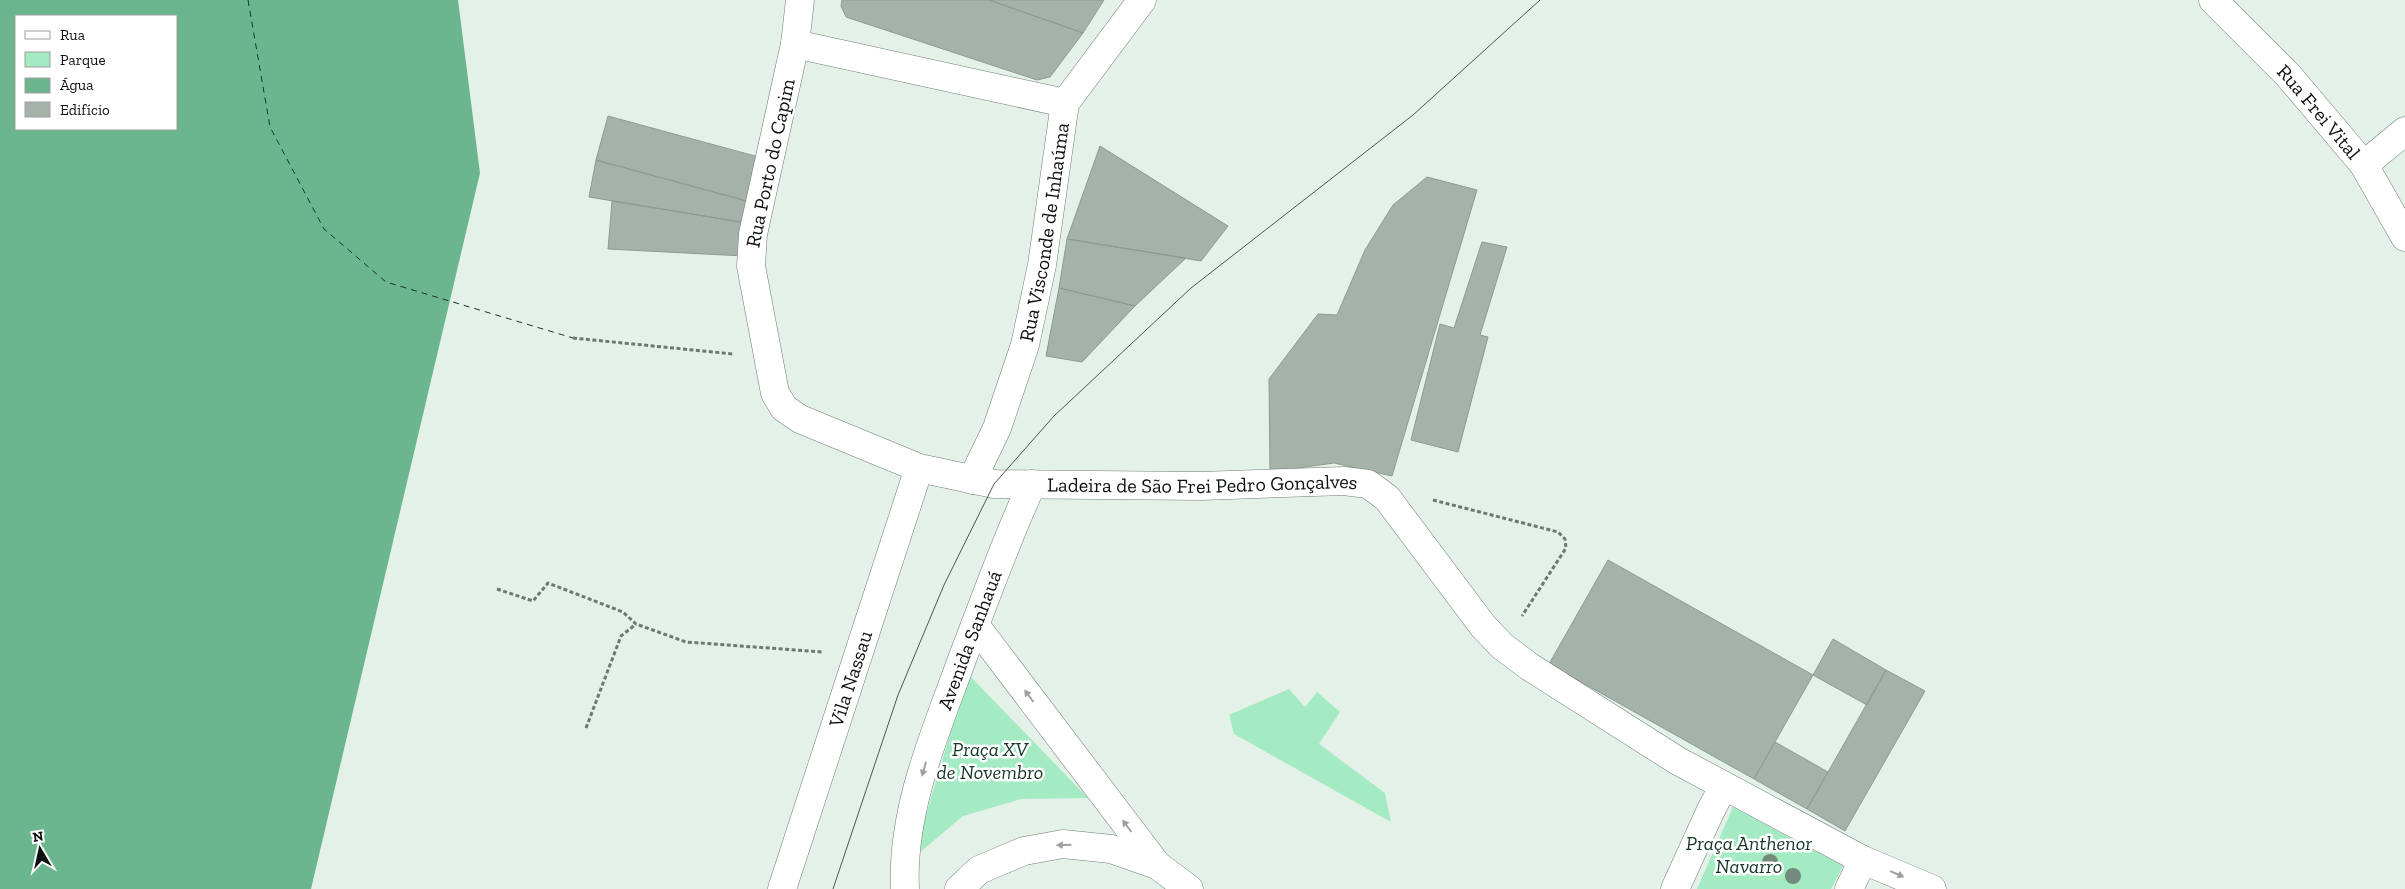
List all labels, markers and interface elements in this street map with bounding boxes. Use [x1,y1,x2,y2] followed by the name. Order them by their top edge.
[15,15,178,130] legend
[60,26,85,44] text: Rua
[60,51,106,69] text: Parque
[2272,59,2366,164] street label: Rua Frei Vital
[60,76,93,94] text: Água
[740,76,800,250] street label: Rua Porto do Capim
[60,101,110,119] text: Edifício
[1014,121,1074,344] street label: Rua Visconde de Inhaúma
[1047,469,1359,498] street label: Ladeira de São Frei Pedro Gonçalves
[932,567,1007,713] street label: Avenida Sanhauá
[823,628,877,731] street label: Vila Nassau
[1024,690,1035,703] one-way arrow
[937,737,1043,784] park label: Praça XV de Novembro
[920,762,928,777] one-way arrow
[1122,820,1133,833] one-way arrow
[15,824,65,874] north arrow
[31,827,45,846] text: N
[1686,831,1812,878] park label: Praça Anthenor Navarro
[1056,842,1072,850] one-way arrow
[1890,871,1905,879] one-way arrow

